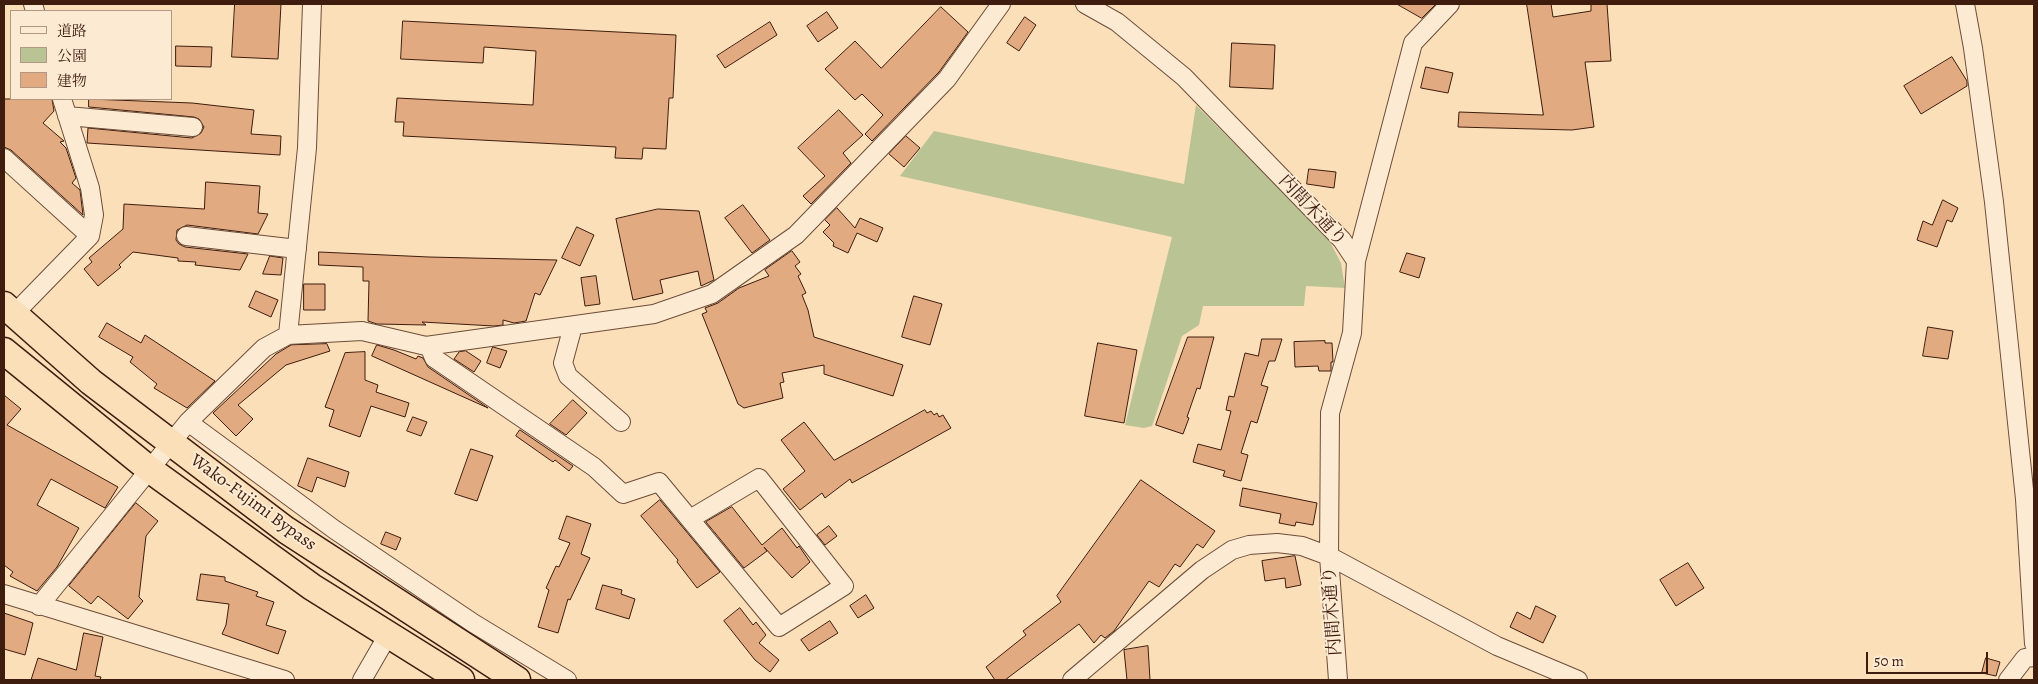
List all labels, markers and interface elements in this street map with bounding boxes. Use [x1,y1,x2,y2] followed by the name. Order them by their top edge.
[10,10,172,100] legend
[57,21,87,41] text: 道路
[57,46,87,66] text: 公園
[57,71,87,91] text: 建物
[1273,171,1351,251] street label: 内間木通り
[186,450,320,556] street label: Wako-Fujimi Bypass
[1319,565,1347,657] street label: 内間木通り
[1868,642,1990,674] scale bar
[1874,651,1904,671] text: 50 m

